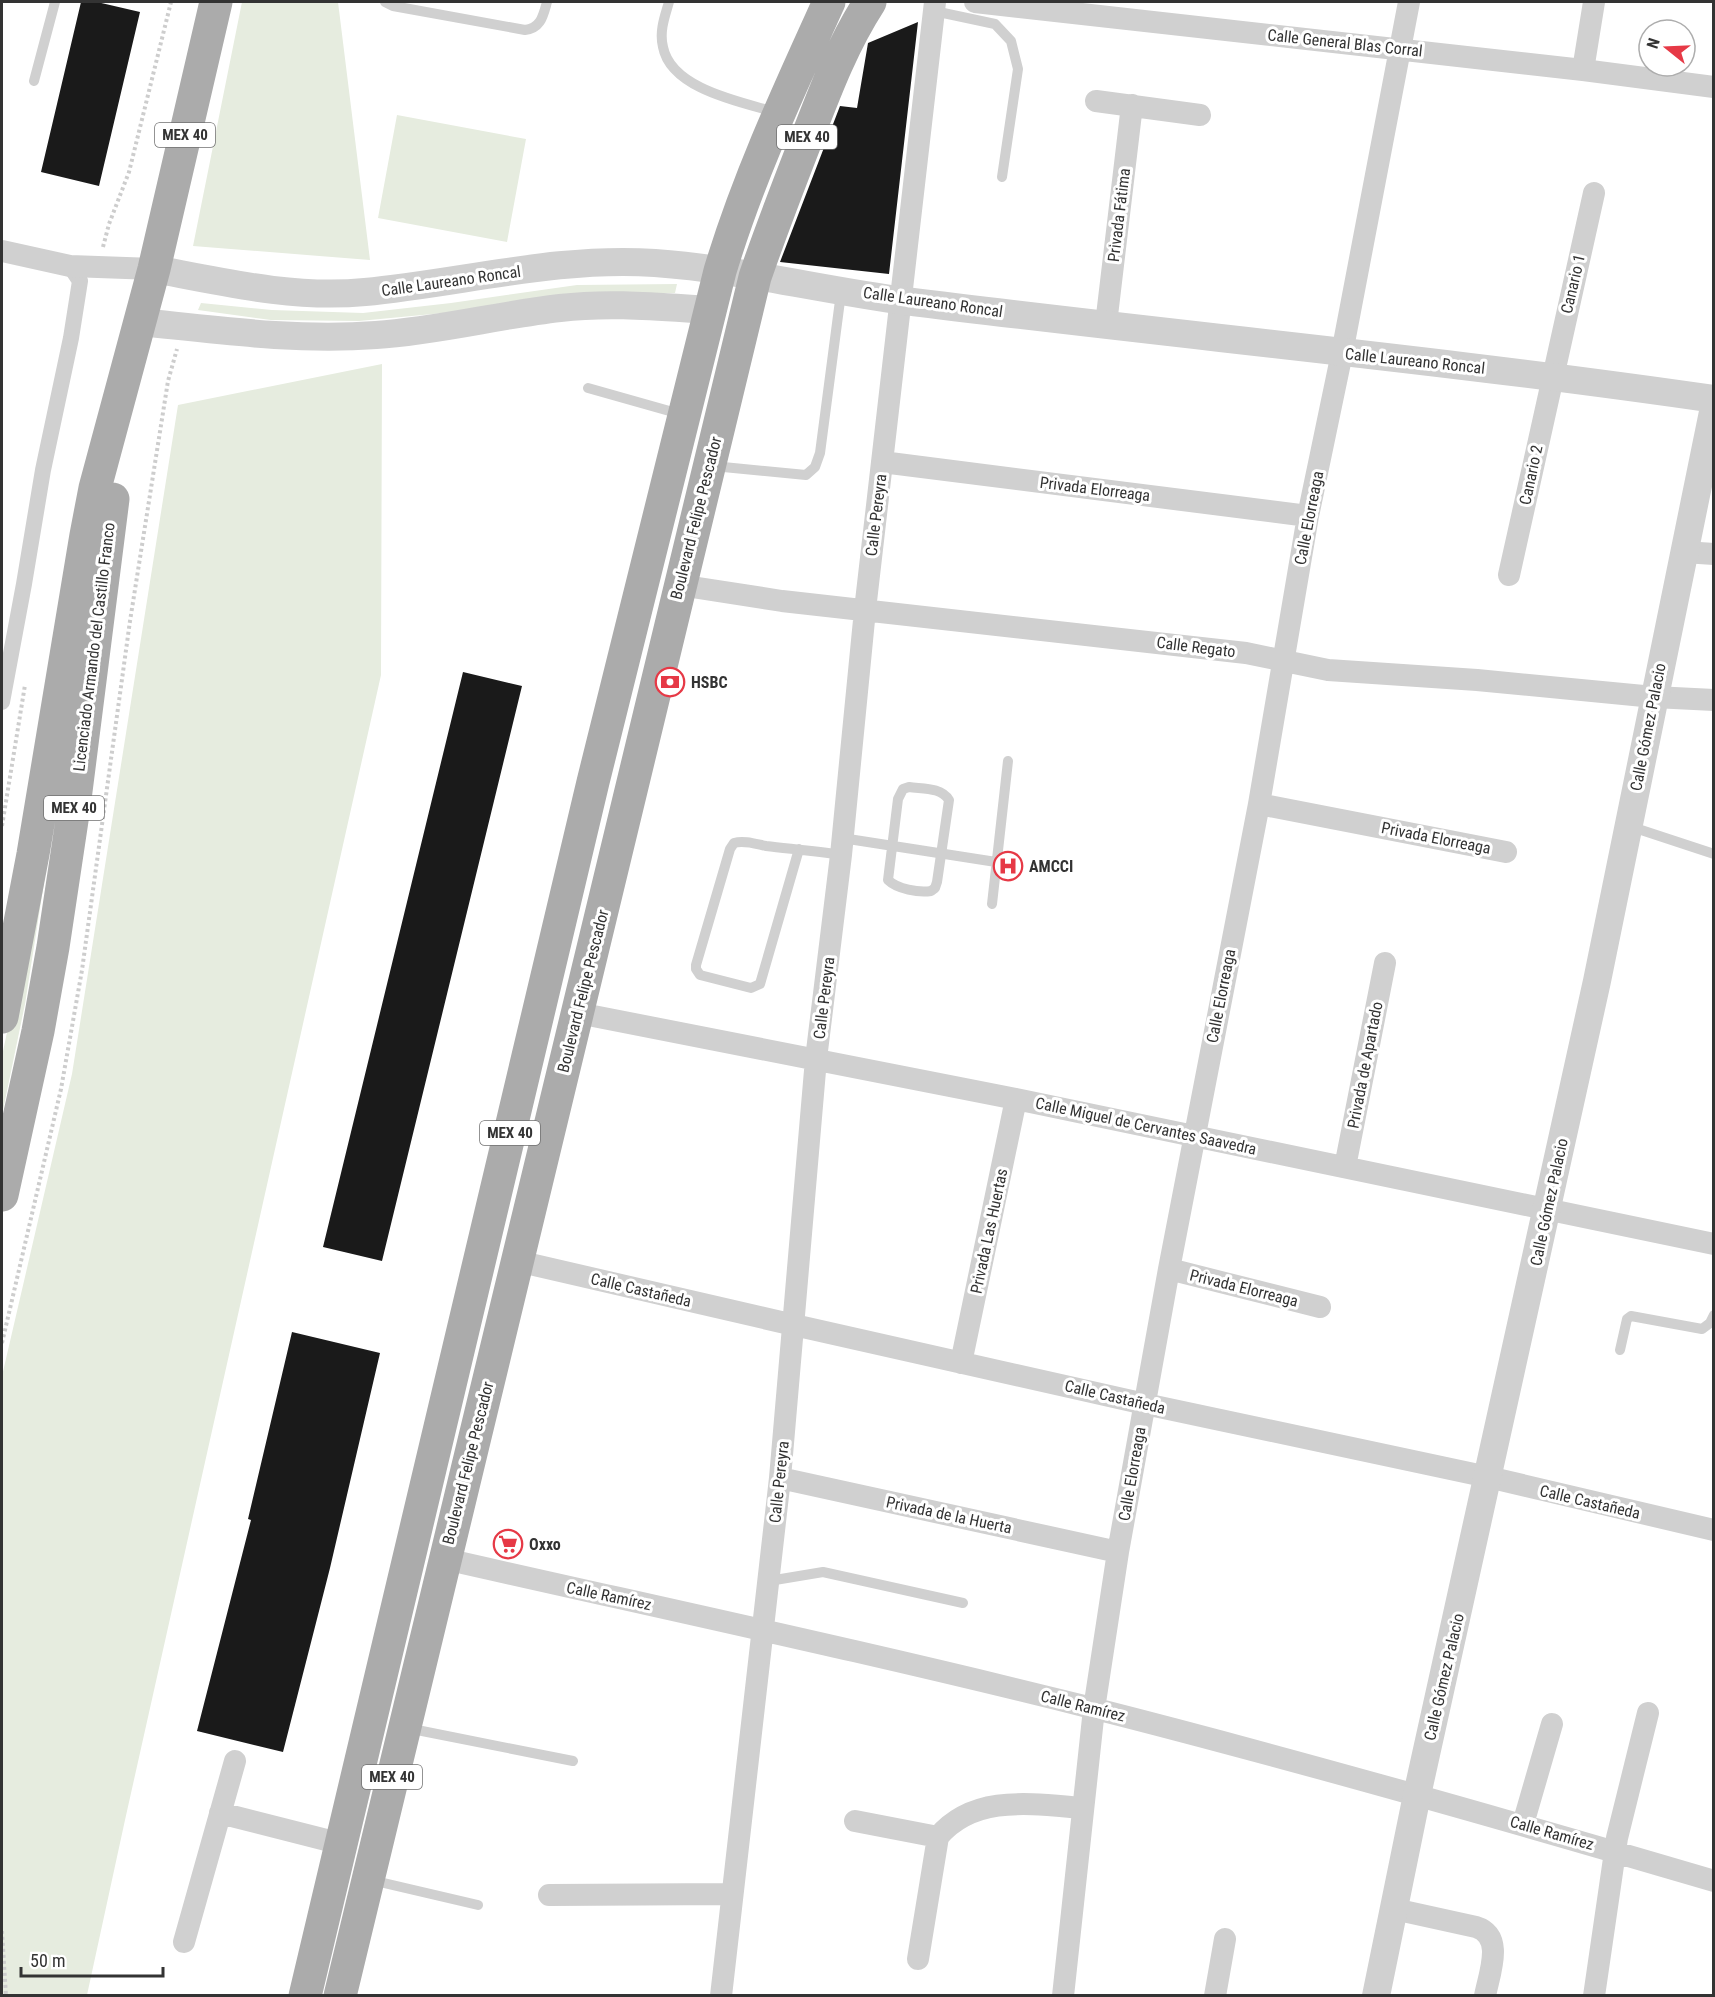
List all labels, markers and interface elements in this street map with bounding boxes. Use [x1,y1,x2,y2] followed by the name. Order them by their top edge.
[1637,18,1697,78] north arrow
[1266,25,1424,61] street label: Calle General Blas Corral
[1643,36,1664,51] text: N
[155,123,215,147] road number: MEX 40
[777,125,837,149] road number: MEX 40
[1104,167,1134,263] street label: Privada Fátima
[1557,252,1589,316] street label: Canario 1
[380,262,522,300] street label: Calle Laureano Roncal
[862,283,1004,321] street label: Calle Laureano Roncal
[1344,344,1486,378] street label: Calle Laureano Roncal
[667,434,725,601] street label: Boulevard Felipe Pescador
[1515,443,1547,506] street label: Canario 2
[1291,469,1327,567] street label: Calle Elorreaga
[862,473,890,557] street label: Calle Pereyra
[1039,473,1151,505] street label: Privada Elorreaga
[69,521,119,773] street label: Licenciado Armando del Castillo Franco
[1155,633,1237,661] street label: Calle Regato
[1626,661,1670,793] street label: Calle Gómez Palacio
[654,666,686,698] bank icon: HSBC
[691,673,728,692] place label: HSBC
[44,796,104,820] road number: MEX 40
[1380,818,1492,858] street label: Privada Elorreaga
[992,850,1024,882] hospital icon: AMCCI
[1029,857,1073,876] place label: AMCCI
[554,907,612,1074] street label: Boulevard Felipe Pescador
[1203,947,1239,1045] street label: Calle Elorreaga
[810,956,838,1040] street label: Calle Pereyra
[1343,1000,1387,1130] street label: Privada de Apartado
[1034,1093,1258,1159] street label: Calle Miguel de Cervantes Saavedra
[480,1121,540,1145] road number: MEX 40
[1526,1137,1572,1267] street label: Calle Gómez Palacio
[966,1167,1012,1295] street label: Privada Las Huertas
[1188,1265,1300,1311] street label: Privada Elorreaga
[589,1269,693,1311] street label: Calle Castañeda
[1063,1376,1167,1418] street label: Calle Castañeda
[439,1379,497,1546] street label: Boulevard Felipe Pescador
[1114,1425,1150,1523] street label: Calle Elorreaga
[765,1440,793,1524] street label: Calle Pereyra
[1538,1481,1642,1523] street label: Calle Castañeda
[884,1492,1014,1538] street label: Privada de la Huerta
[492,1528,524,1560] supermarket icon: Oxxo
[529,1535,561,1554] place label: Oxxo
[565,1578,653,1614] street label: Calle Ramírez
[1420,1612,1468,1742] street label: Calle Gómez Palacio
[1039,1686,1127,1726] street label: Calle Ramírez
[362,1765,422,1789] road number: MEX 40
[1508,1812,1596,1854] street label: Calle Ramírez
[21,1940,164,1978] scale bar
[30,1950,65,1971] text: 50 m

